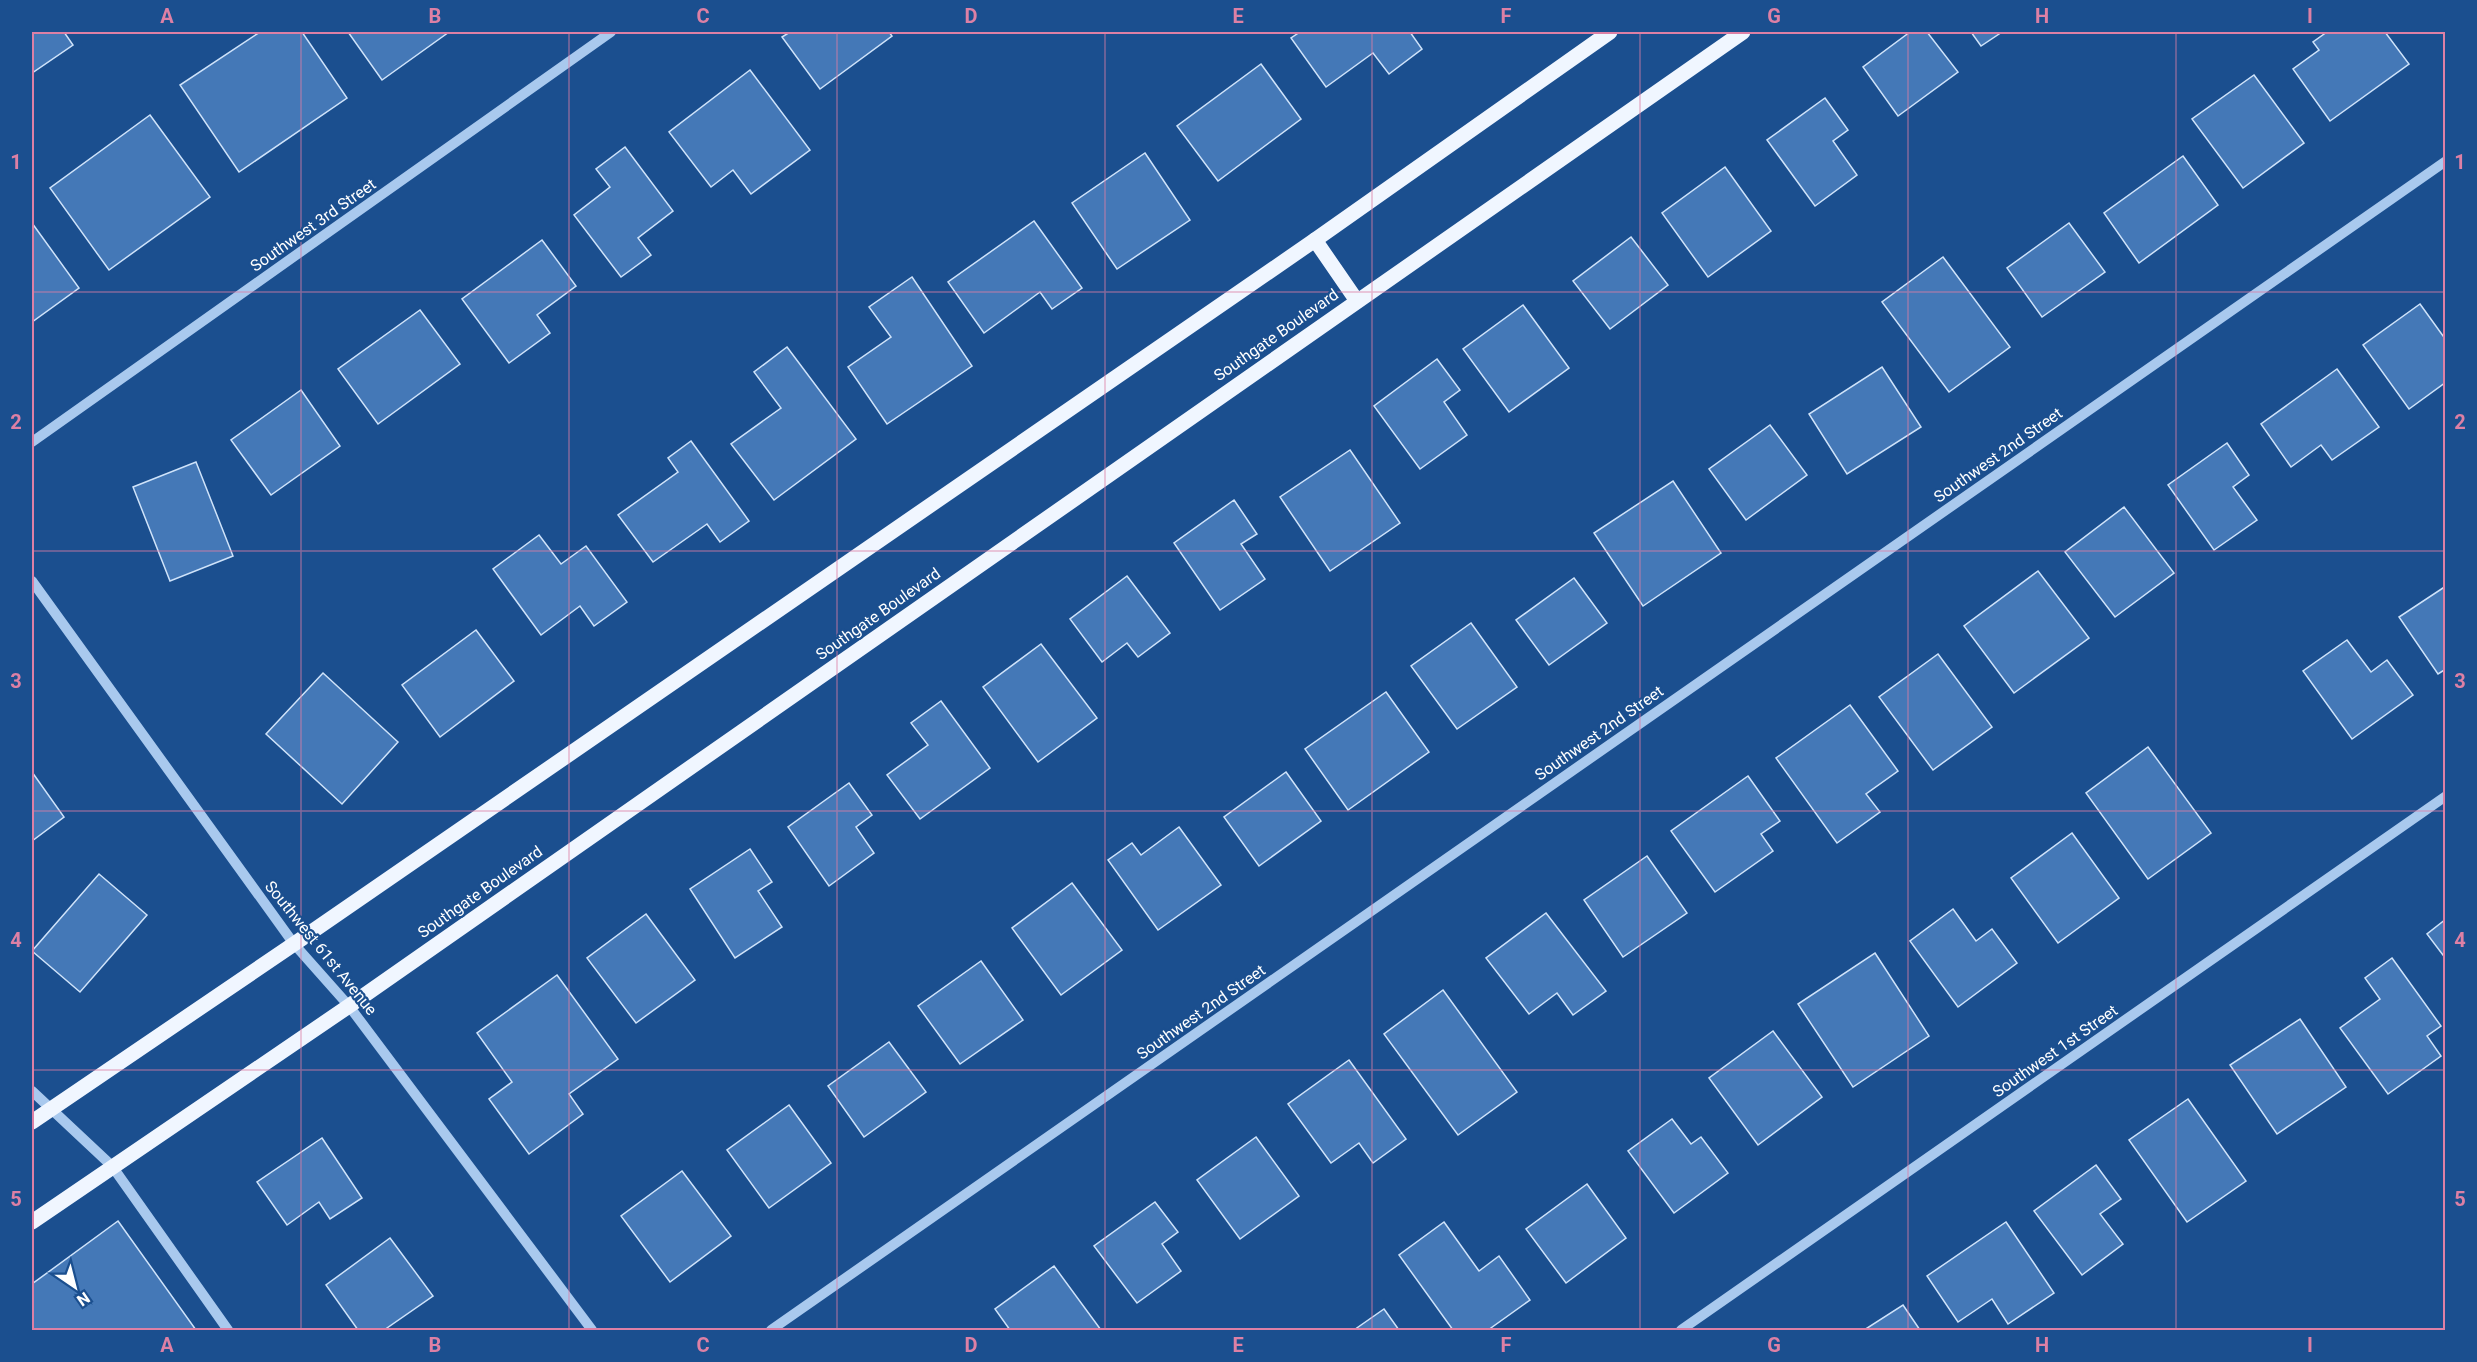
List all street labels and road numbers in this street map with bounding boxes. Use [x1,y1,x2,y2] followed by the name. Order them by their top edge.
[247,175,379,275] street label: Southwest 3rd Street
[1210,285,1342,385] street label: Southgate Boulevard
[1930,403,2066,507] street label: Southwest 2nd Street
[812,564,944,664] street label: Southgate Boulevard
[1531,681,1667,785] street label: Southwest 2nd Street
[414,842,546,942] street label: Southgate Boulevard
[261,877,381,1019] street label: Southwest 61st Avenue
[1133,960,1269,1064] street label: Southwest 2nd Street
[1989,1001,2121,1101] street label: Southwest 1st Street

